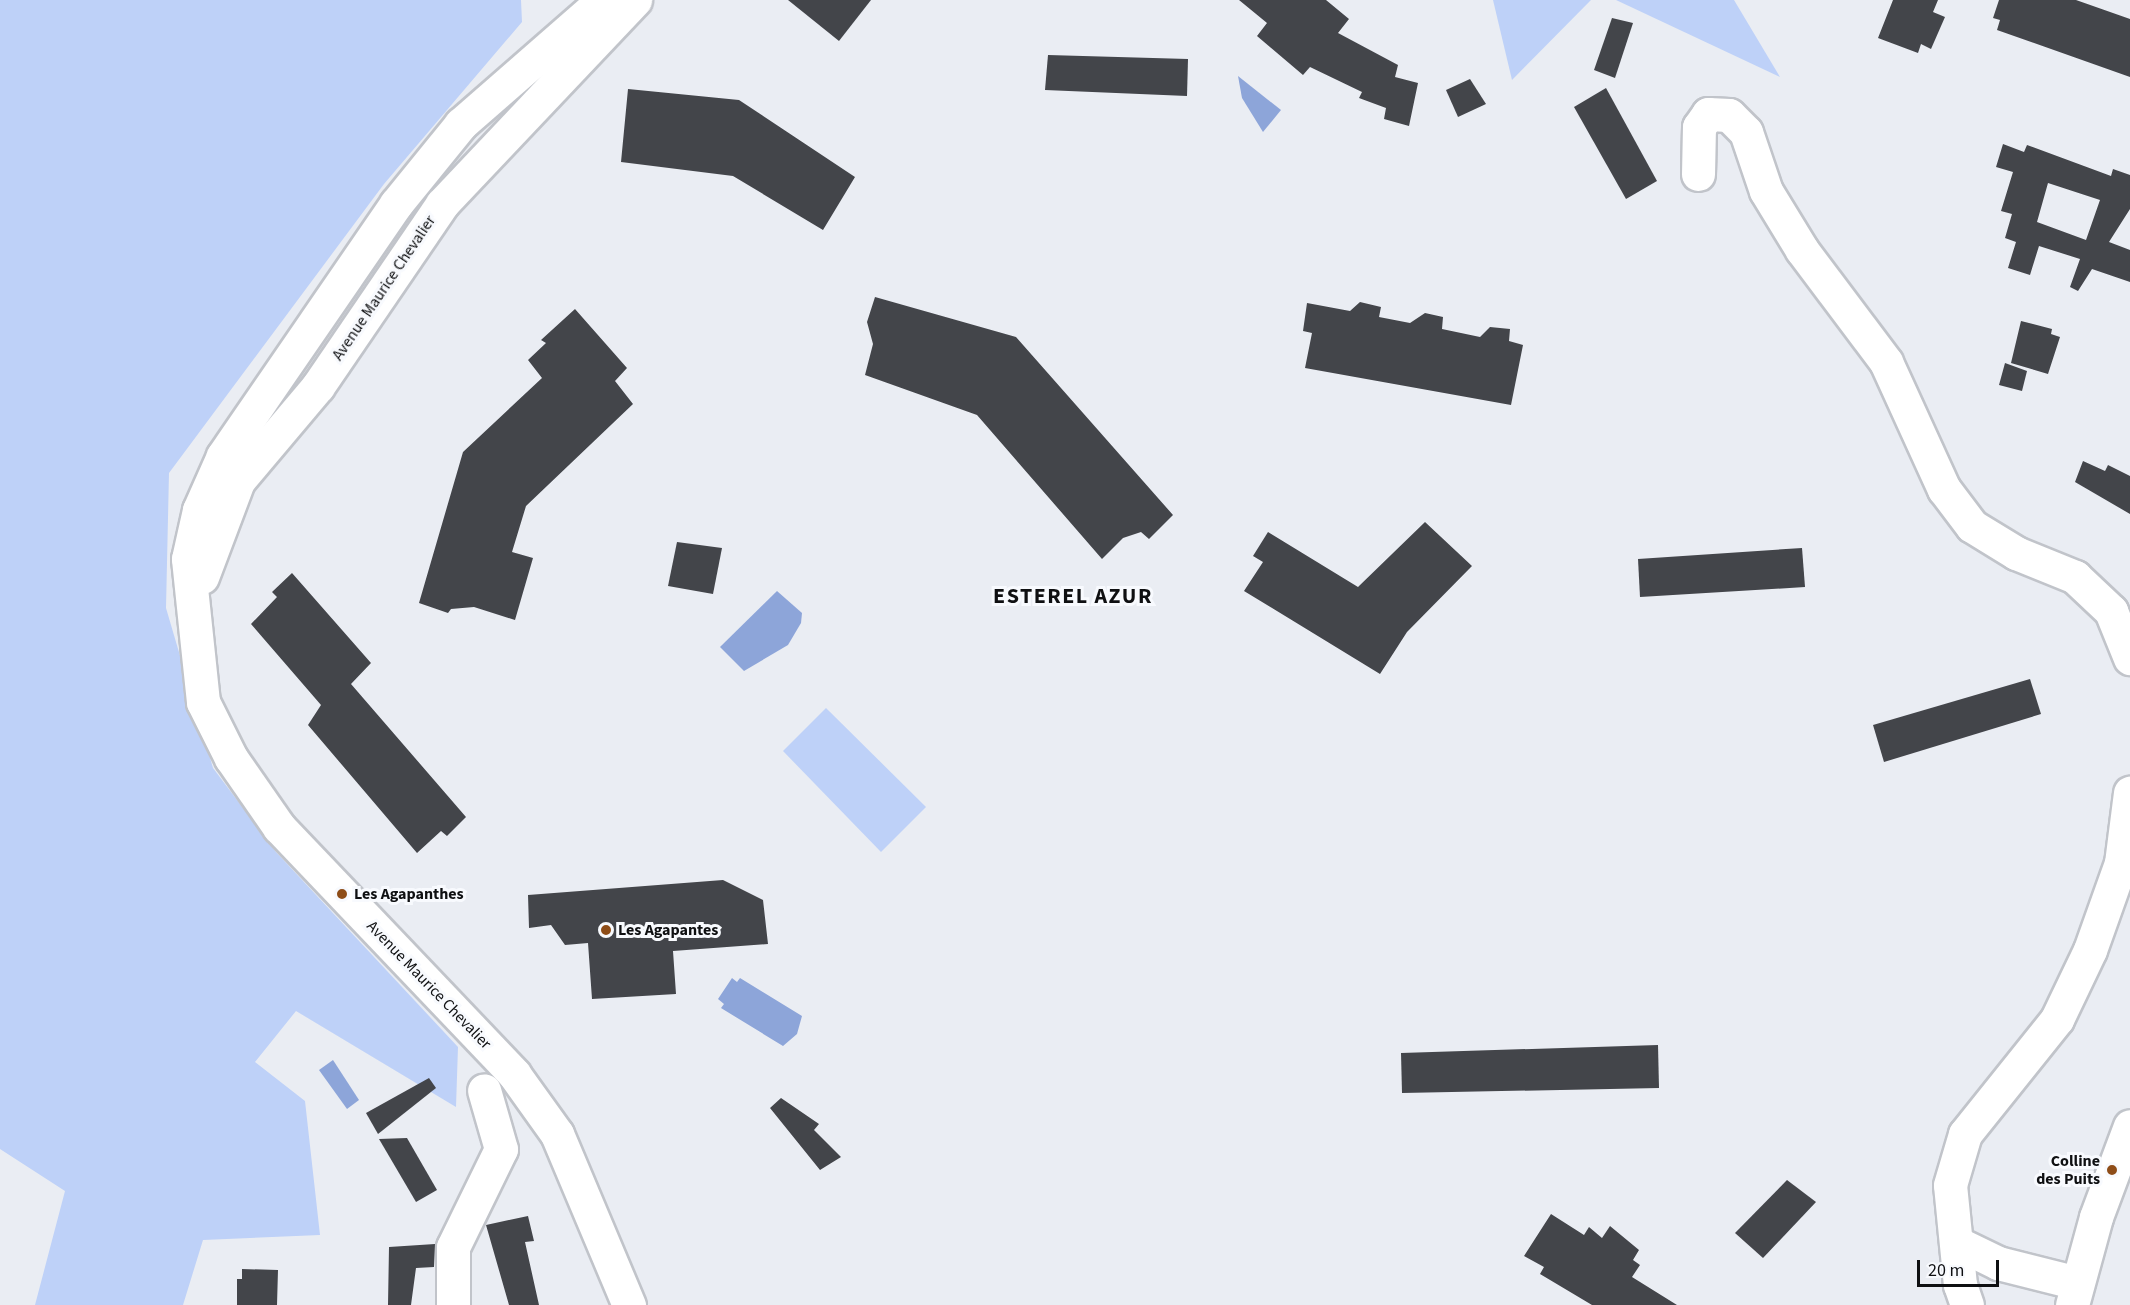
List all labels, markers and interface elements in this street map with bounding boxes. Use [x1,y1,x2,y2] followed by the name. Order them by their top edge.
[328,212,440,364] street label: Avenue Maurice Chevalier
[993,584,1153,610] district label: ESTEREL AZUR
[354,884,464,904] place label: Les Agapanthes
[335,887,349,901] marker: Les Agapanthes
[363,917,495,1053] street label: Avenue Maurice Chevalier
[618,920,718,940] place label: Les Agapantes
[599,923,613,937] marker: Les Agapantes
[2036,1151,2100,1189] place label: Colline des Puits
[2105,1163,2119,1177] marker: Colline des Puits
[1920,1248,2002,1286] scale bar
[1928,1258,1964,1283] text: 20 m

